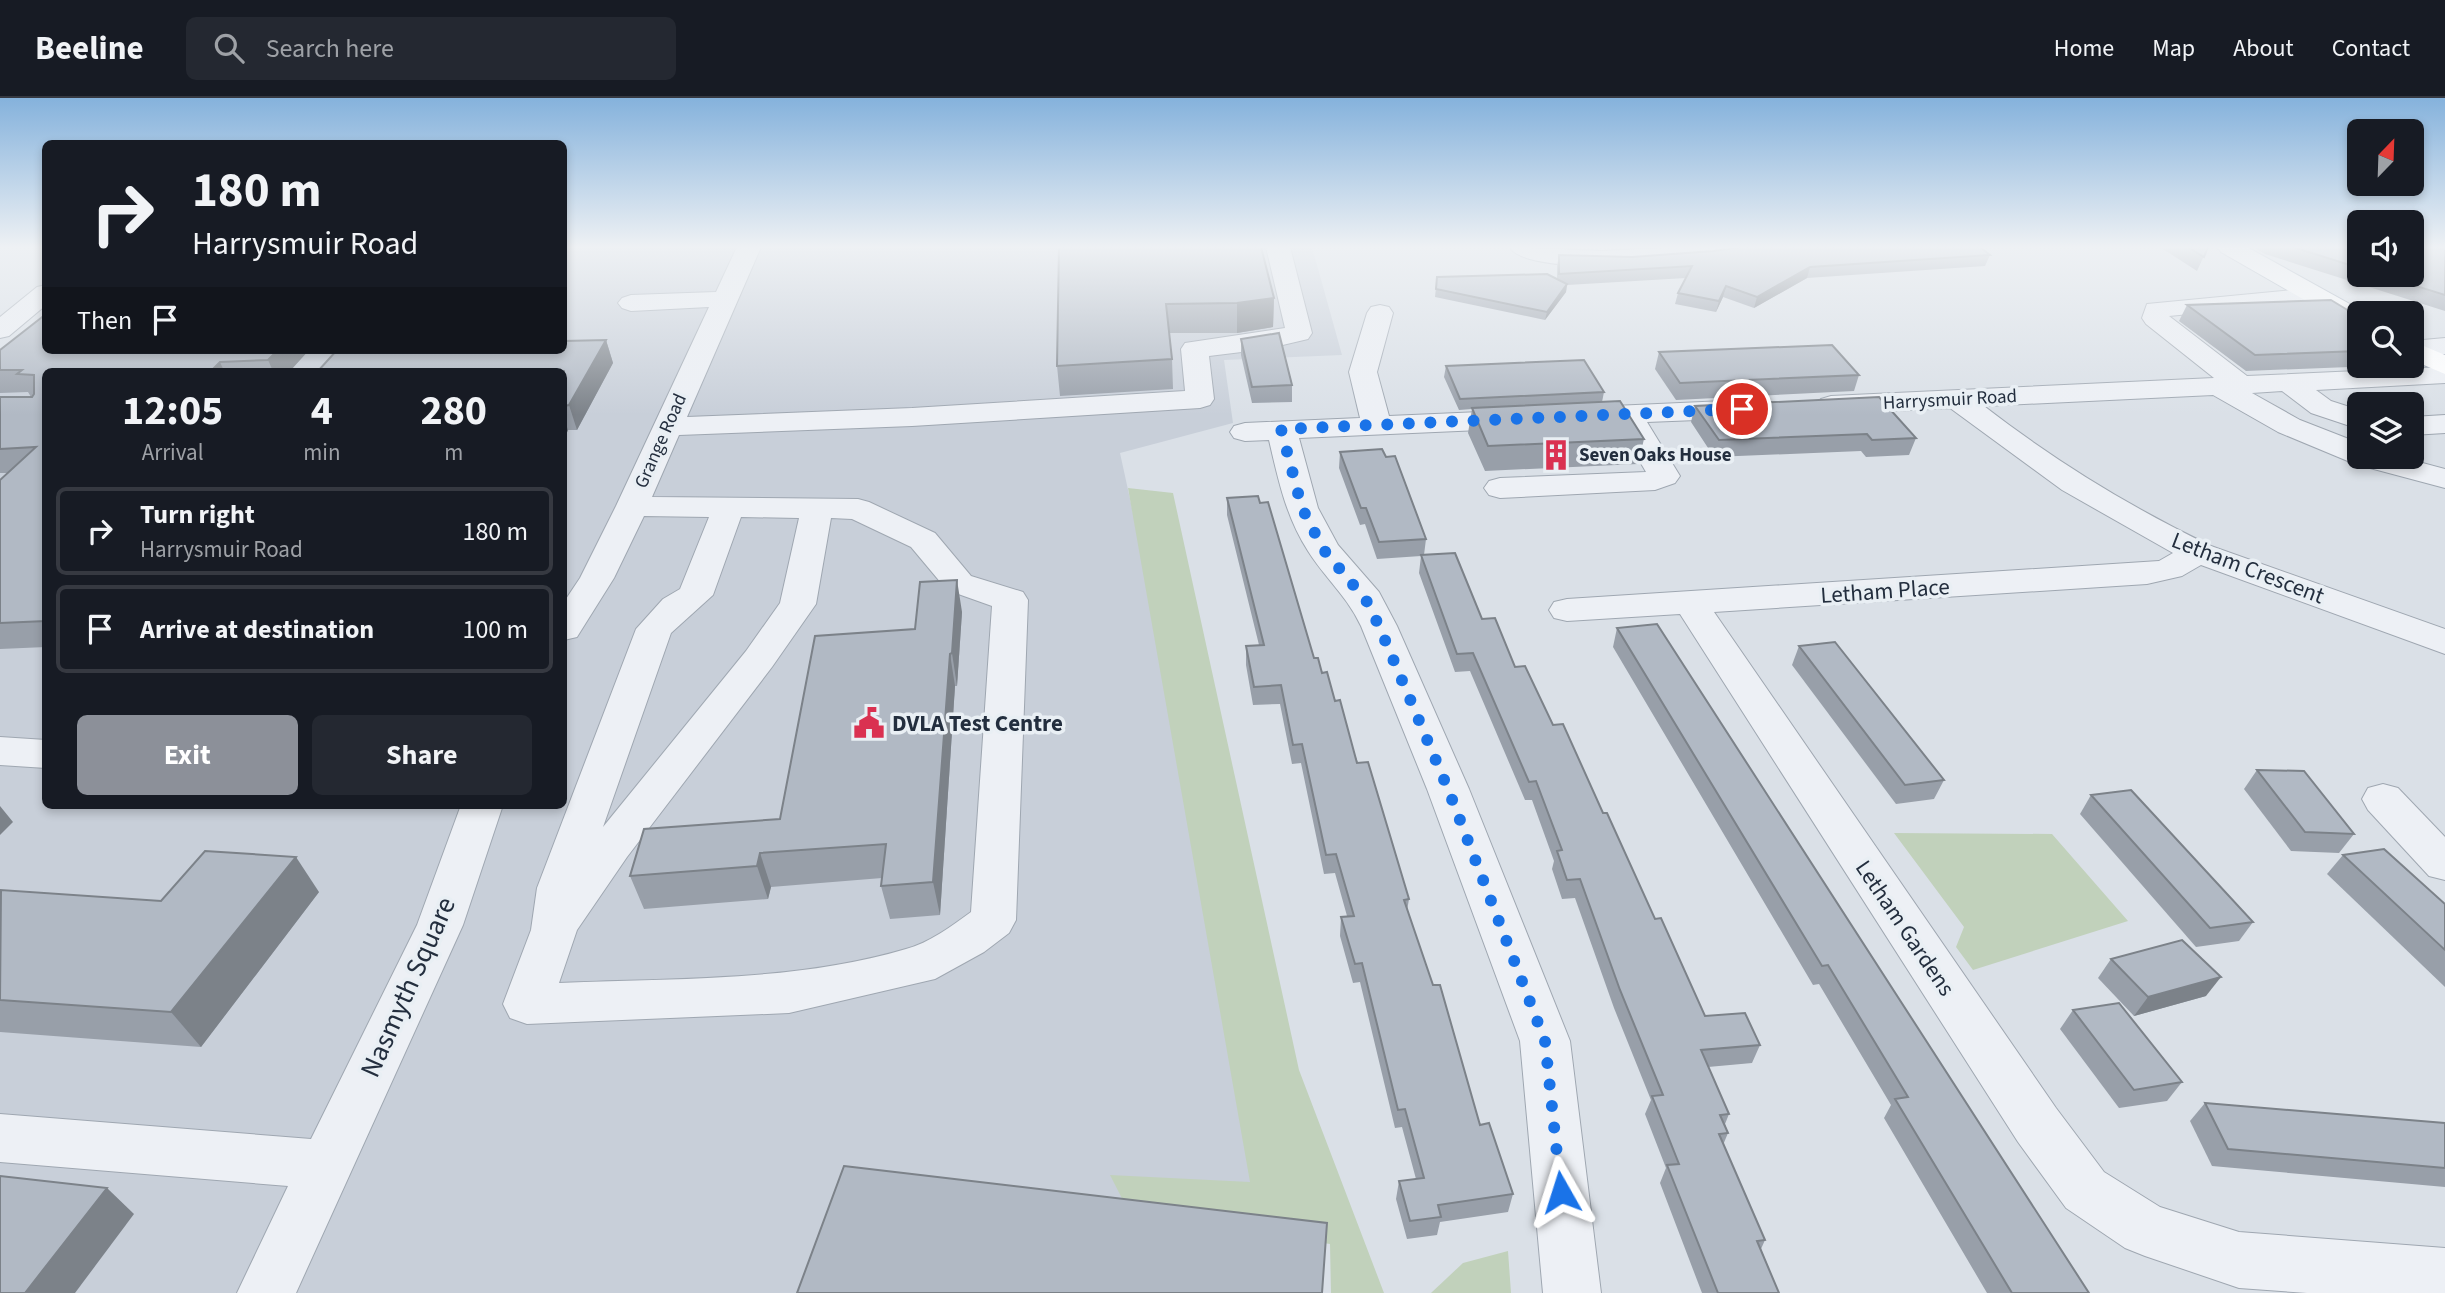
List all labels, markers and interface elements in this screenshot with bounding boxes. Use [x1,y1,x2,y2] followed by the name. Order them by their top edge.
[186,17,676,80] search box
[35,25,144,72] text: Beeline
[210,29,248,67] icon: search
[266,30,394,67] text: Search here
[2054,31,2114,66] text: Home
[2152,31,2195,66] text: Map
[2233,31,2294,66] text: About
[2332,31,2410,66] text: Contact
[2347,119,2424,196] north arrow
[2347,119,2424,469] map controls
[192,156,321,226] text: 180 m
[77,168,168,259] icon: right
[2347,210,2424,287] button: sound
[192,221,418,267] text: Harrysmuir Road
[146,301,184,339] icon: arrive
[2347,301,2424,378] button: search
[77,302,132,339] text: Then
[1712,379,1772,439] pin
[122,381,223,441] text: 12:05
[311,381,333,441] text: 4
[420,381,487,441] text: 280
[1882,383,2018,417] street label: Harrysmuir Road
[628,389,694,493] street label: Grange Road
[1723,390,1761,428] icon: arrive
[2347,392,2424,469] button: layers
[142,436,204,469] text: Arrival
[303,436,341,469] text: min
[444,436,463,469] text: m
[1539,438,1573,472] building icon: Seven Oaks House
[1579,442,1732,469] place label: Seven Oaks House
[140,496,255,533] text: Turn right
[81,512,119,550] icon: right
[462,513,528,550] text: 180 m
[2167,524,2329,612] street label: Letham Crescent
[140,533,303,566] text: Harrysmuir Road
[1819,570,1951,612] street label: Letham Place
[81,610,119,648] icon: arrive
[140,611,374,648] text: Arrive at destination
[462,611,528,648] text: 100 m
[852,706,886,740] public building icon: DVLA Test Centre
[892,707,1063,740] place label: DVLA Test Centre
[77,715,298,795] button: Exit
[312,715,532,795] button: Share
[1847,853,1963,1003] street label: Letham Gardens
[350,890,466,1084] street label: Nasmyth Square
[1524,1155,1598,1229] position arrow

